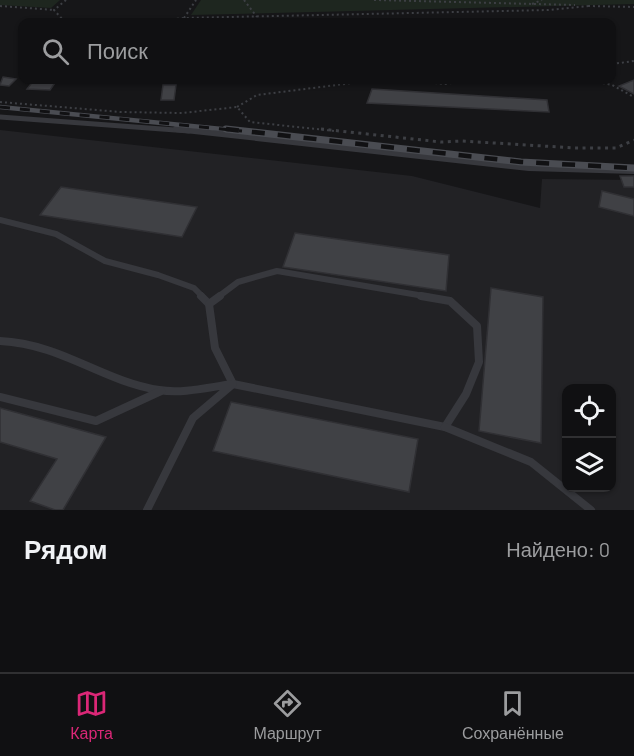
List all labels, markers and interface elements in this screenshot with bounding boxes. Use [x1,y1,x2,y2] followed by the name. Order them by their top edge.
[18,18,616,84] search box
[39,35,72,68] icon: search
[87,37,148,63] text: Поиск
[562,384,616,492] map controls
[562,384,616,438] button: locate
[562,438,616,492] button: layers
[24,533,107,564] text: Рядом
[506,537,610,561] text: Найдено: 0
[70,687,113,743] tab: Карта
[253,687,322,743] tab: Маршрут
[462,687,564,743] tab: Сохранённые

